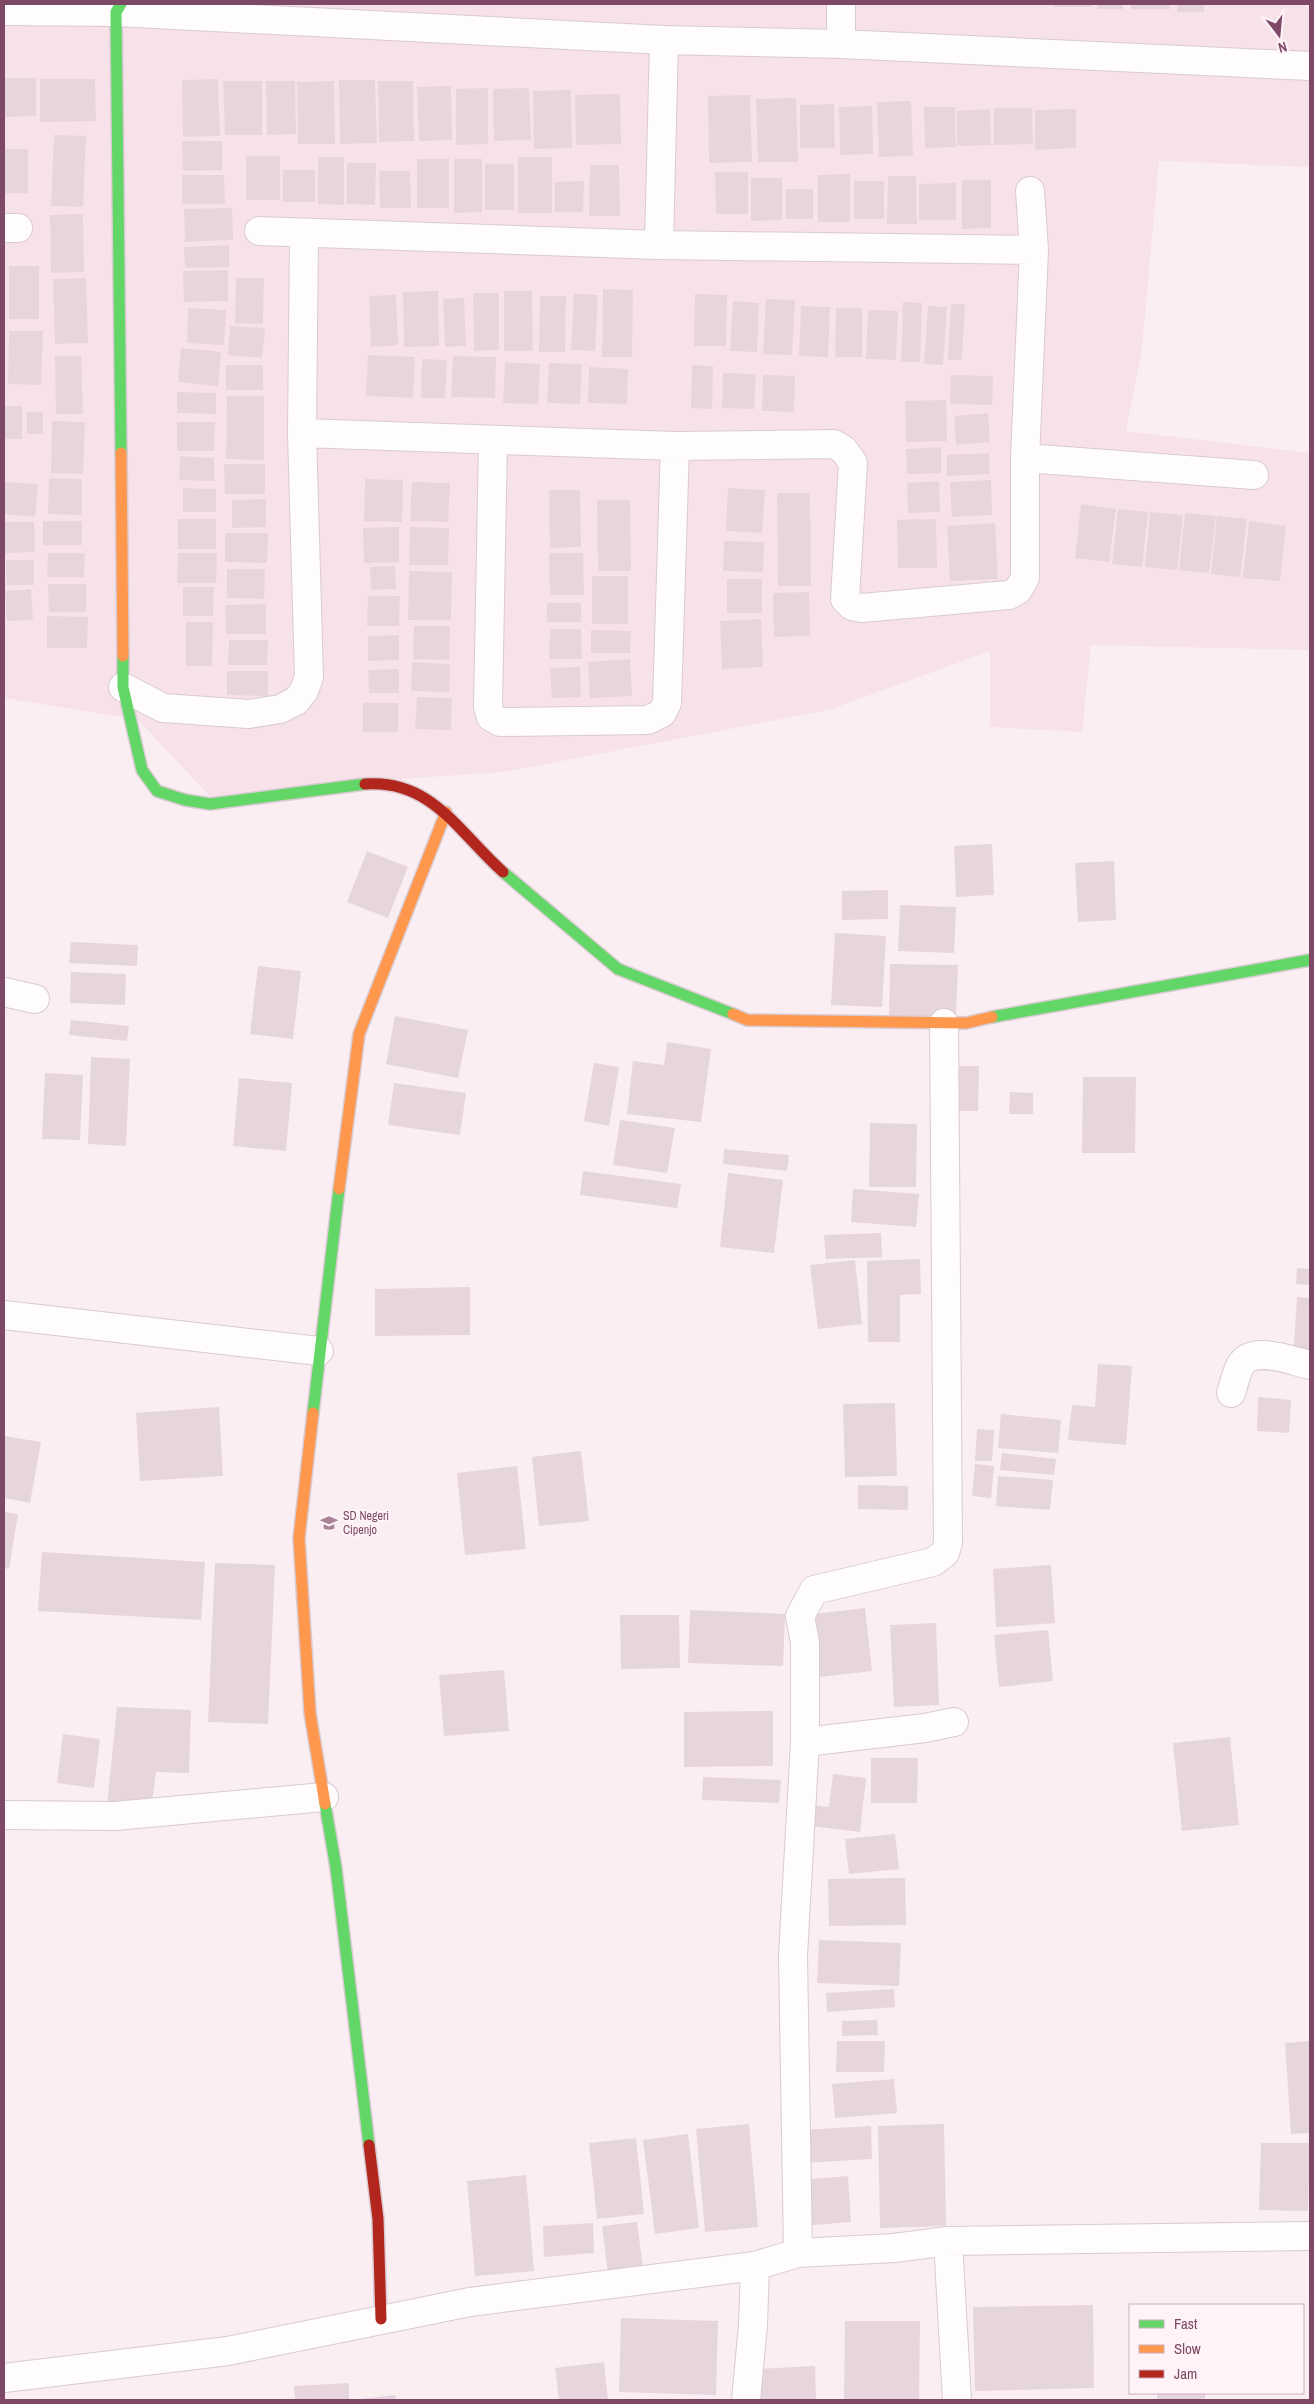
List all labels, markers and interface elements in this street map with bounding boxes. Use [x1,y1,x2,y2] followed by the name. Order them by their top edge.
[1254,10,1304,60] north arrow
[1276,38,1289,57] text: N
[343,1508,389,1538] place label: SD Negeri Cipenjo
[319,1513,339,1533] school or university icon: SD Negeri Cipenjo
[1129,2304,1304,2394] legend
[1174,2313,1198,2334] text: Fast
[1174,2338,1201,2359] text: Slow
[1174,2363,1197,2384] text: Jam

